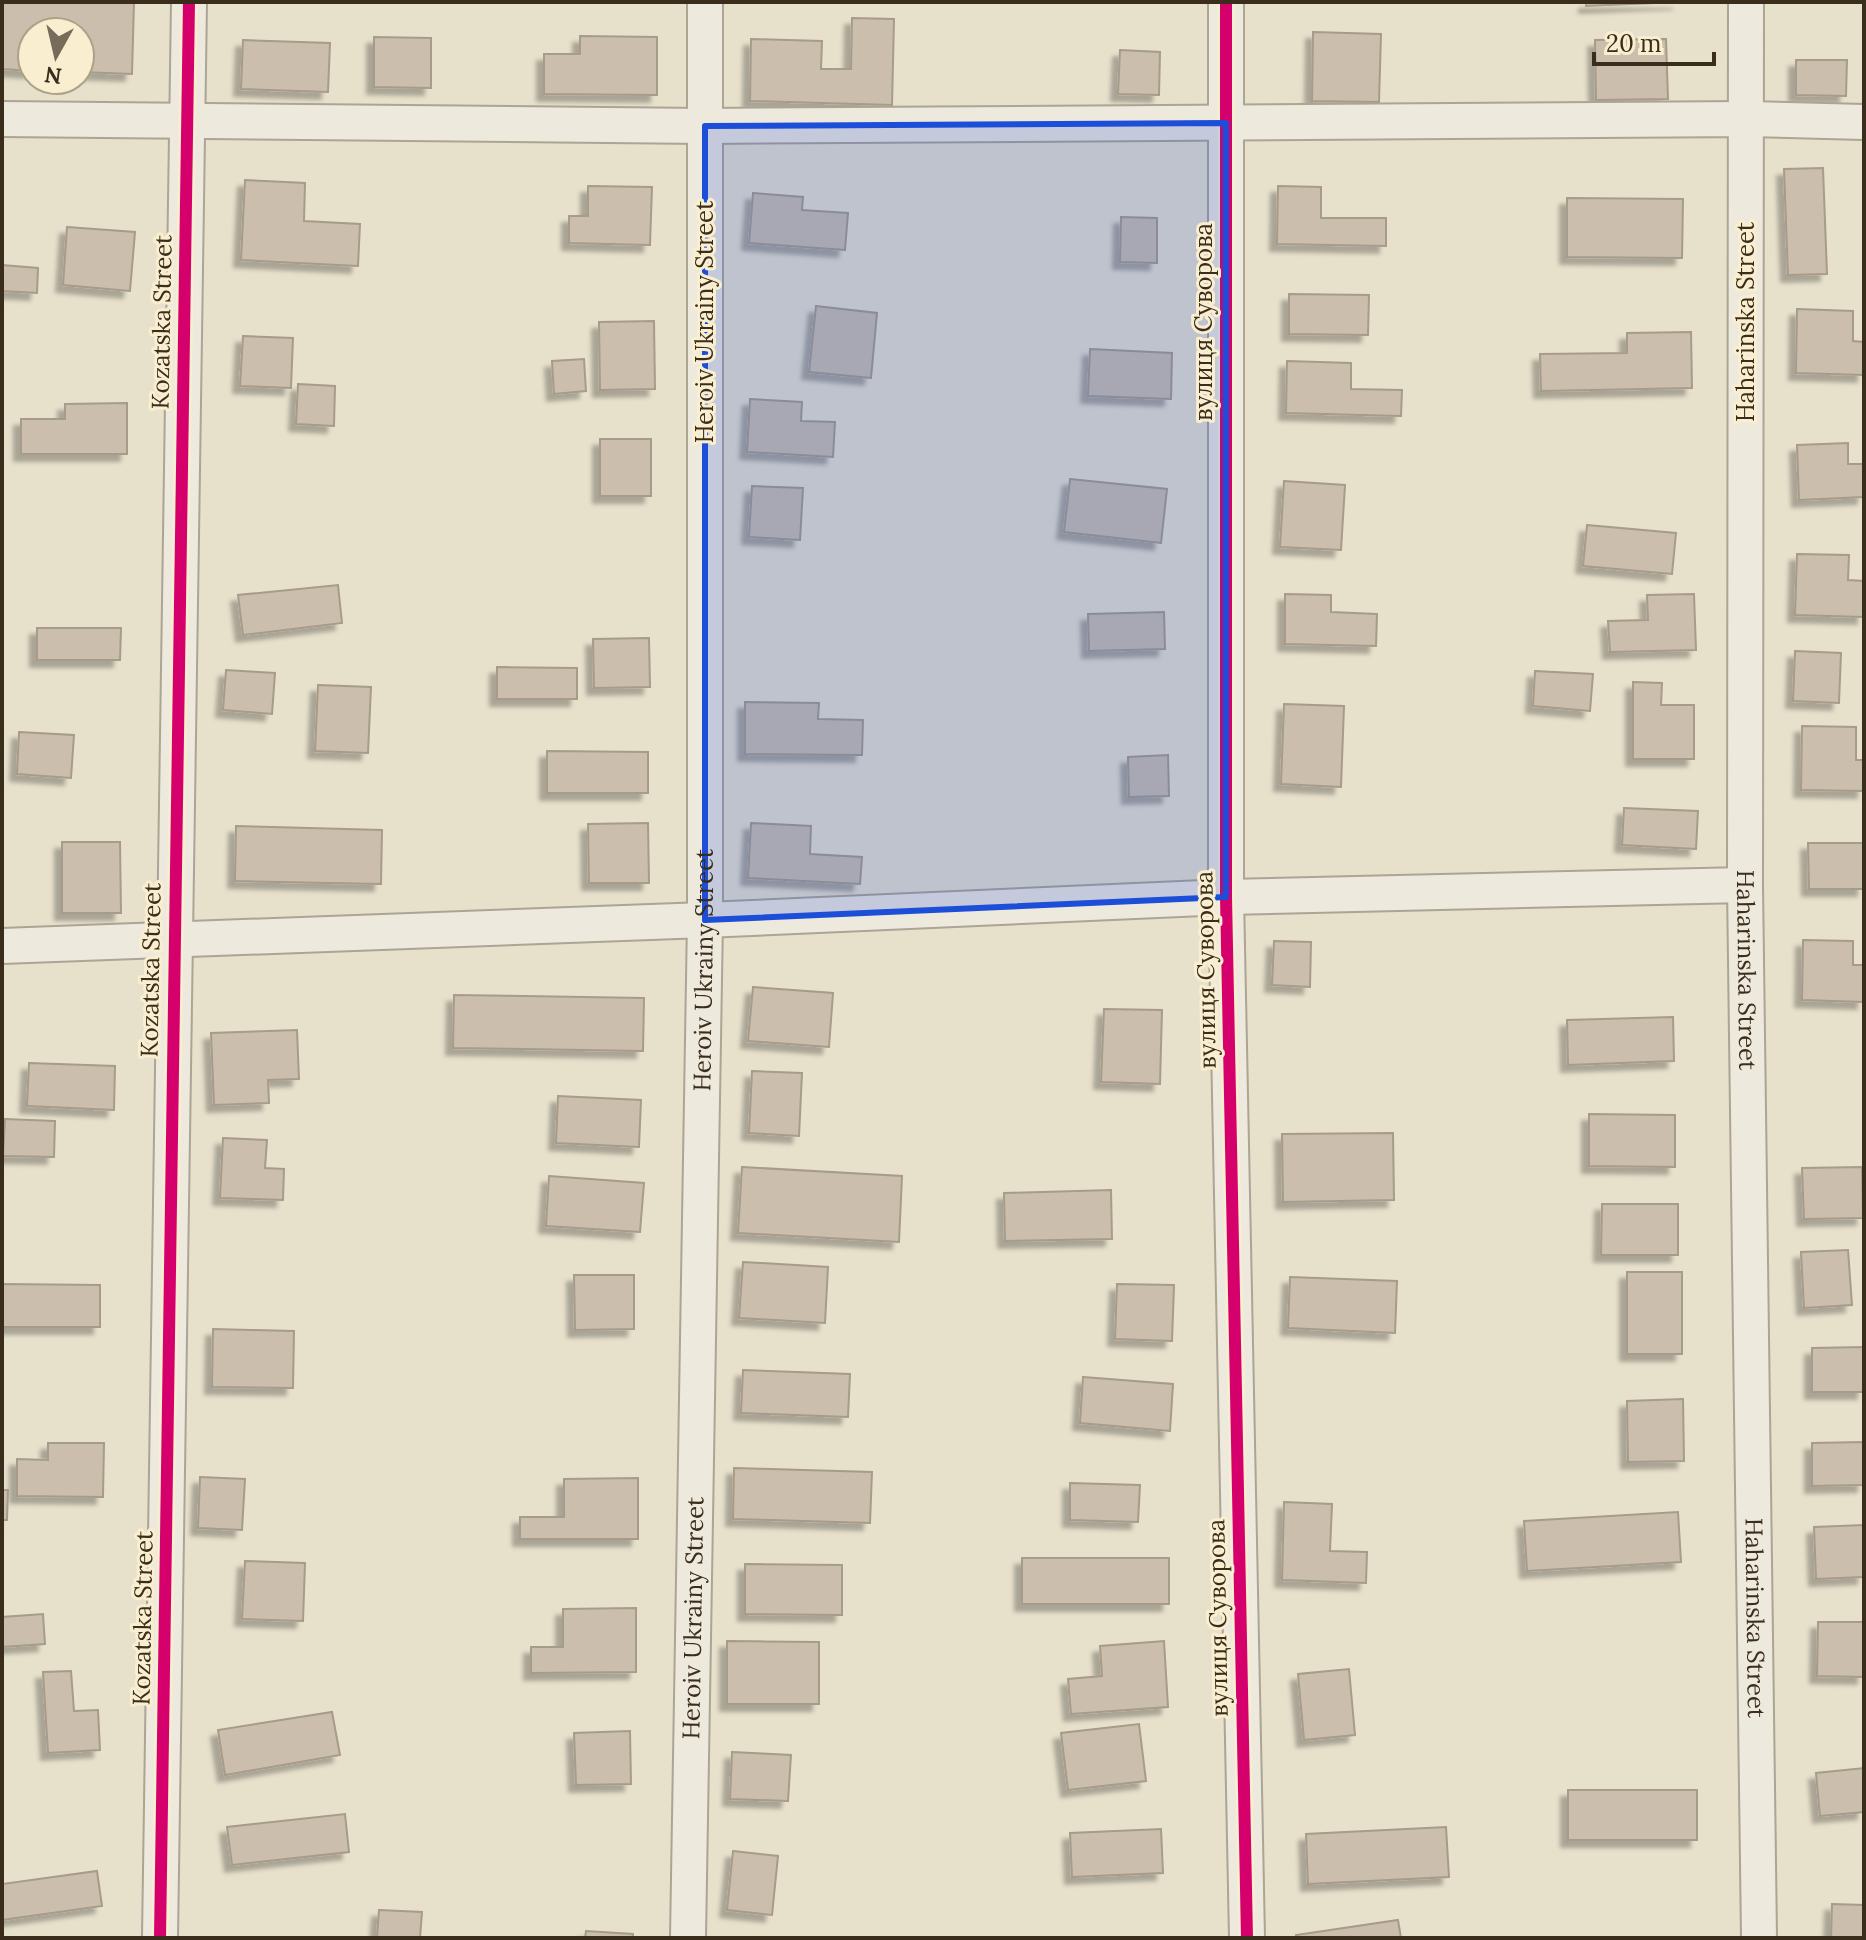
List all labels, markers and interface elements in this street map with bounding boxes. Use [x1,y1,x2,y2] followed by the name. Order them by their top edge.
[16,16,96,96] north arrow
[1594,16,1714,66] scale bar
[1606,28,1662,59] text: 20 m
[43,61,64,91] text: N
[689,200,720,443] street label: Heroiv Ukrainy Street
[1730,221,1761,422] street label: Haharinska Street
[1188,223,1219,421] street label: вулиця Суворова
[144,234,179,410] street label: Kozatska Street
[686,848,720,1092] street label: Heroiv Ukrainy Street
[1730,870,1763,1071] street label: Haharinska Street
[1188,871,1223,1069] street label: вулиця Суворова
[133,882,168,1058] street label: Kozatska Street
[675,1496,710,1740] street label: Heroiv Ukrainy Street
[1738,1518,1772,1719] street label: Haharinska Street
[1200,1519,1235,1717] street label: вулиця Суворова
[125,1530,160,1706] street label: Kozatska Street

